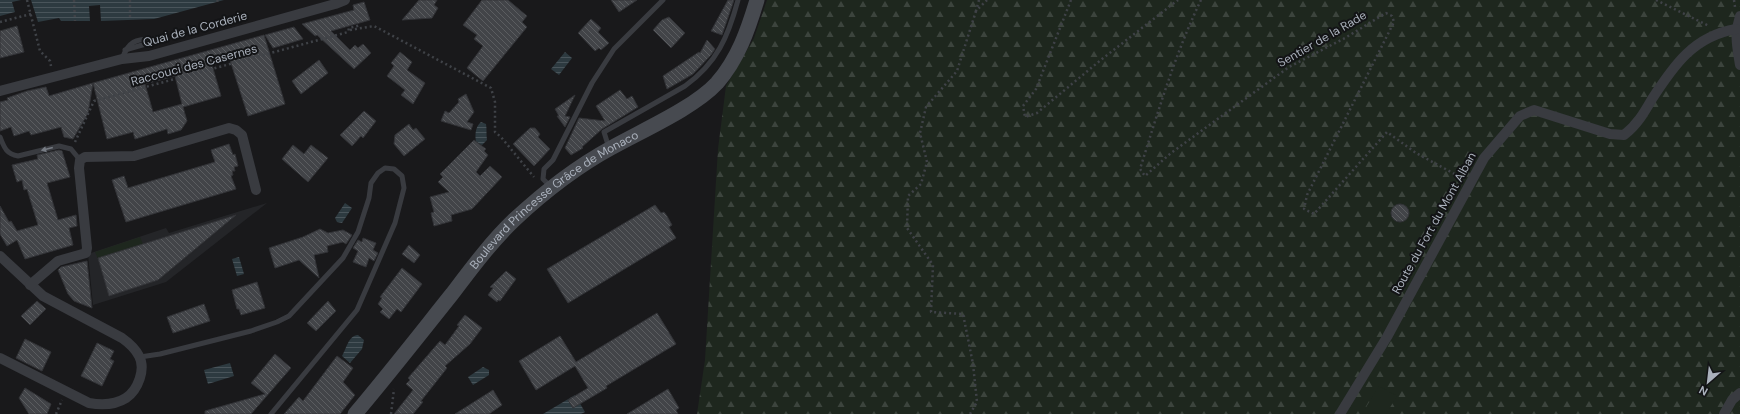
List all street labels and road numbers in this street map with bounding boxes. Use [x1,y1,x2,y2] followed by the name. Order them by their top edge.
[141,7,249,51] street label: Quai de la Corderie
[1275,7,1370,71] street label: Sentier de la Rade
[129,40,259,90] street label: Raccouci des Casernes
[466,127,641,272] street label: Boulevard Princesse Grâce de Monaco
[1388,149,1480,297] street label: Route du Fort du Mont Alban

